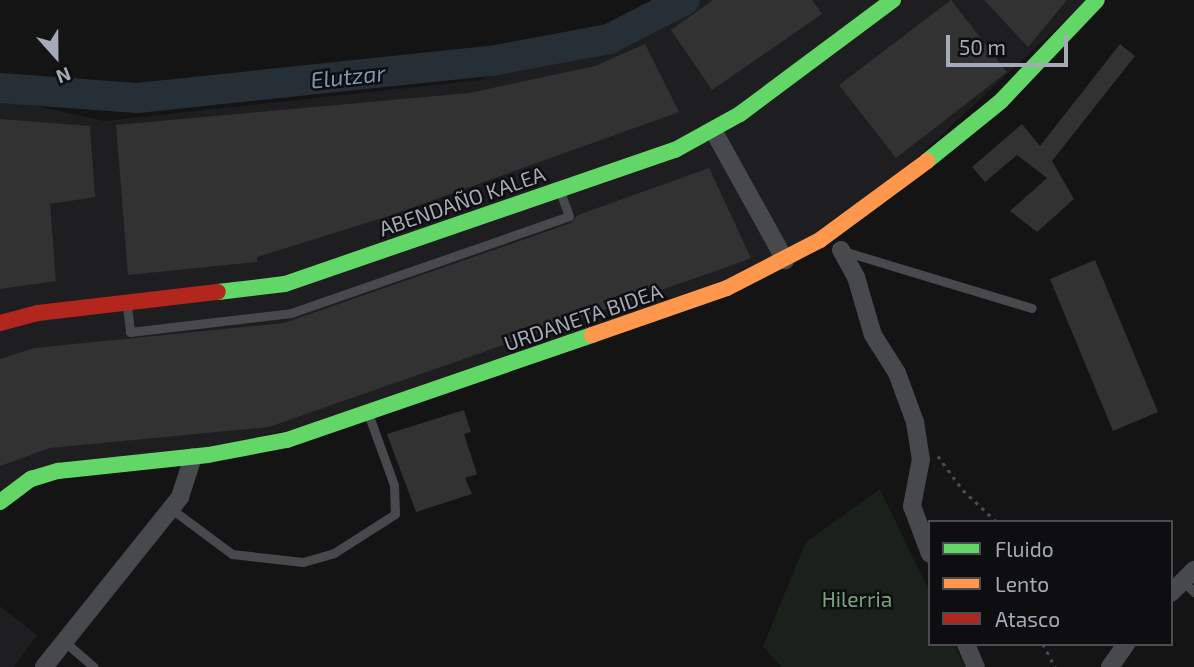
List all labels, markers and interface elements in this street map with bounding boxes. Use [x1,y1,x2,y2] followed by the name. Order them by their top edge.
[21,21,91,91] north arrow
[949,21,1072,65] scale bar
[959,34,1006,59] text: 50 m
[309,58,387,94] water label: Elutzar
[53,63,74,89] text: N
[376,161,548,241] street label: ABENDAÑO KALEA
[500,278,666,356] street label: URDANETA BIDEA
[928,520,1173,646] legend
[995,536,1054,561] text: Fluido
[995,571,1049,596] text: Lento
[822,586,892,612] park label: Hilerria
[995,606,1060,631] text: Atasco

